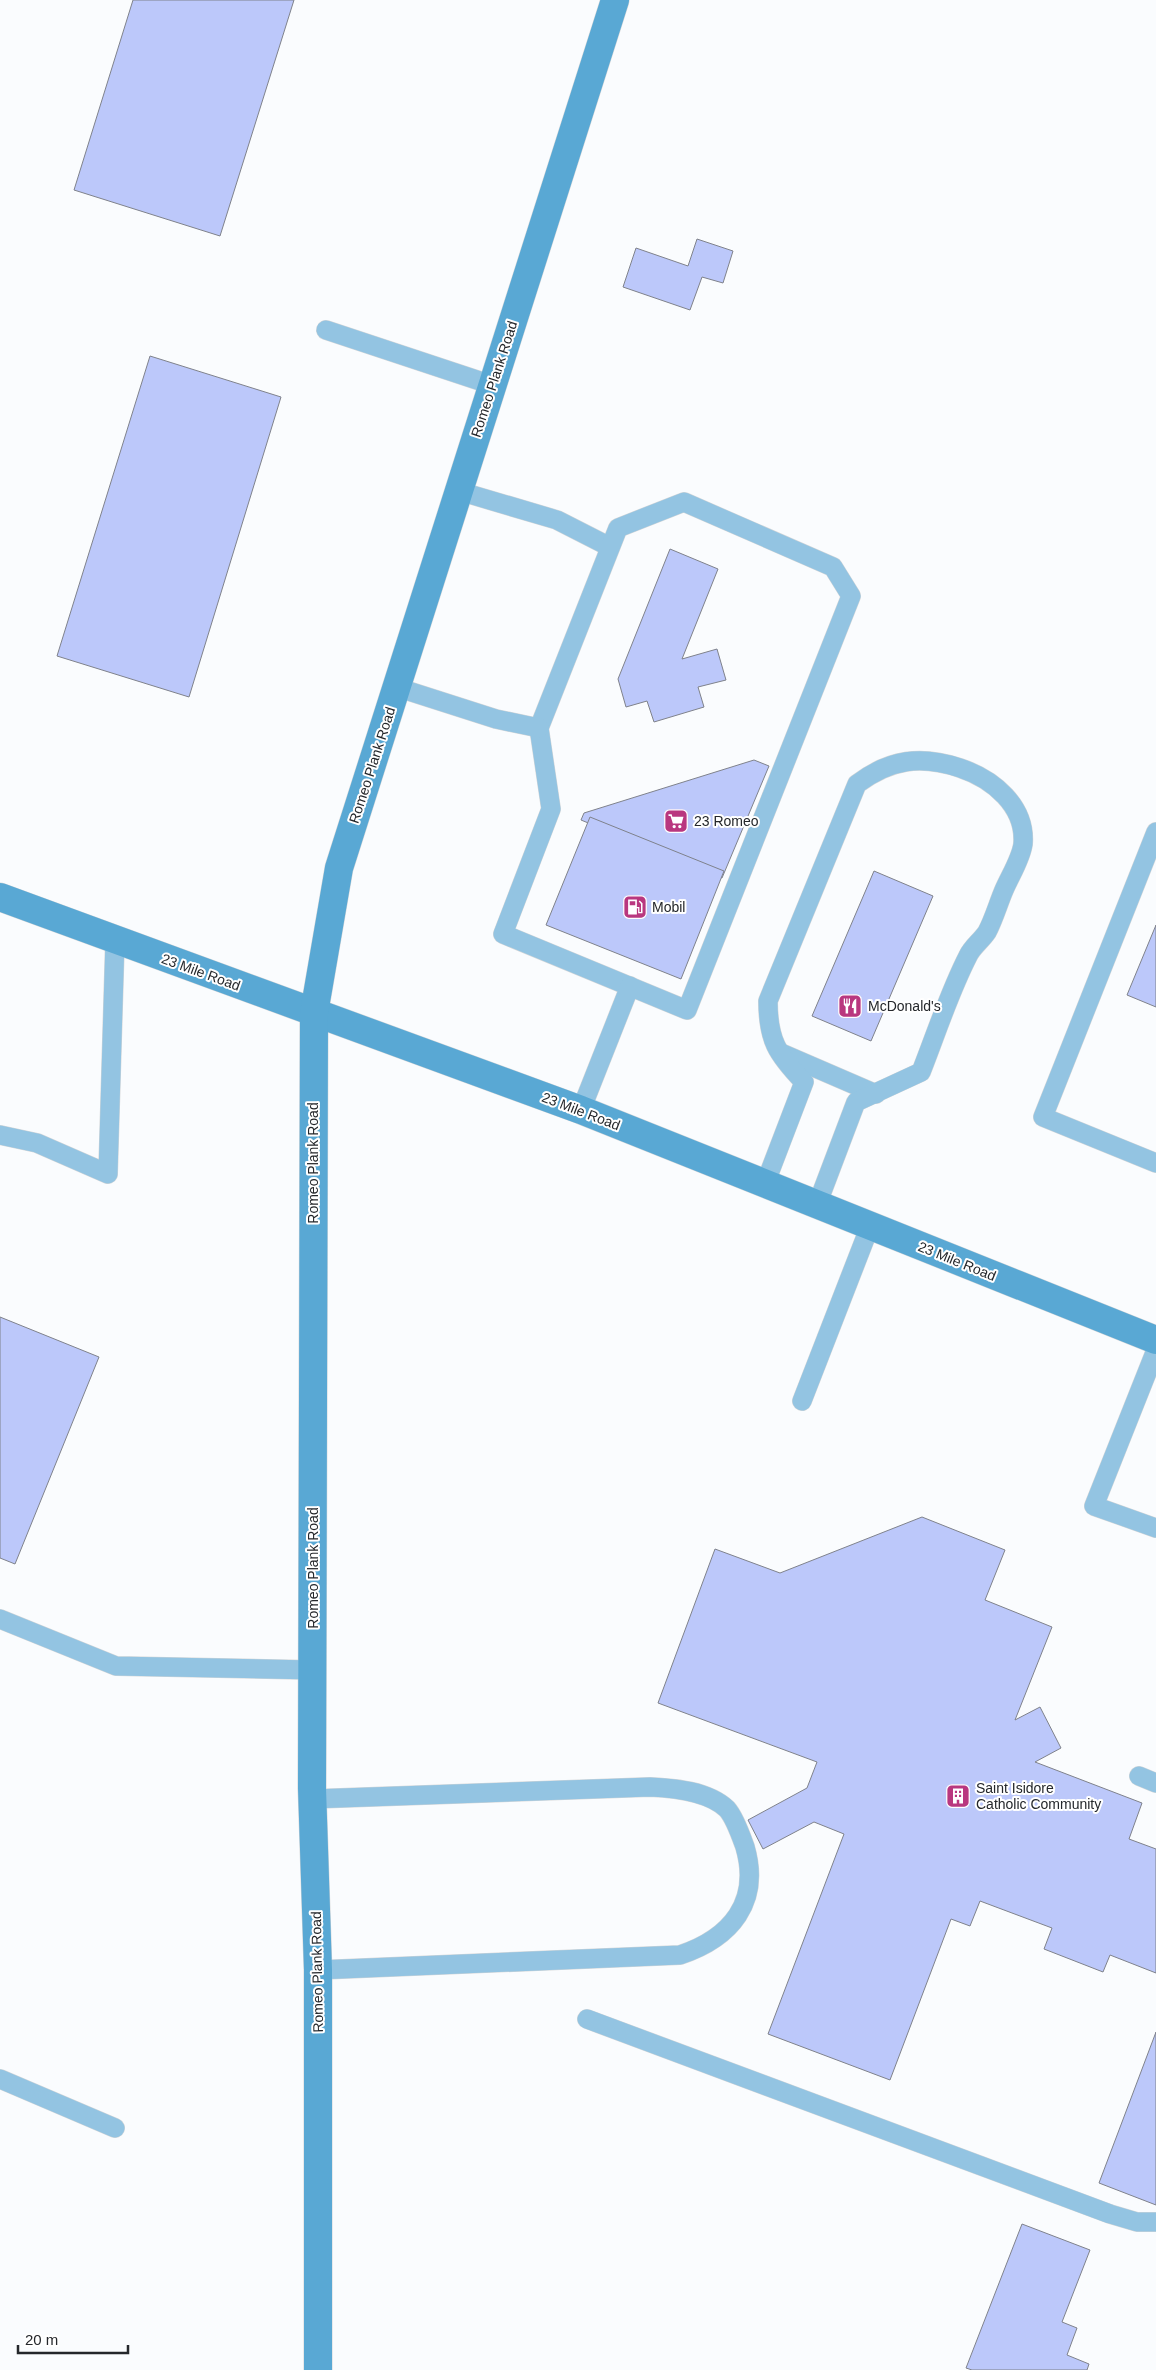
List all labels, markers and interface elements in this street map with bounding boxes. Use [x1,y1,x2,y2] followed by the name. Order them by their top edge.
[468,319,520,439] street label: Romeo Plank Road
[346,705,398,825] street label: Romeo Plank Road
[663,808,689,834] supermarket icon: 23 Romeo
[694,813,759,829] place label: 23 Romeo
[622,894,648,920] fuel station icon: Mobil
[652,899,685,915] place label: Mobil
[160,950,242,994] street label: 23 Mile Road
[837,993,863,1019] restaurant icon: McDonald's
[868,998,941,1014] place label: McDonald's
[540,1089,622,1133] street label: 23 Mile Road
[305,1102,321,1224] street label: Romeo Plank Road
[916,1238,998,1284] street label: 23 Mile Road
[305,1507,321,1629] street label: Romeo Plank Road
[976,1780,1101,1812] place label: Saint Isidore Catholic Community
[945,1783,971,1809] building icon: Saint Isidore Catholic Community
[308,1911,326,2033] street label: Romeo Plank Road
[18,2322,128,2354] scale bar
[25,2331,58,2348] text: 20 m

